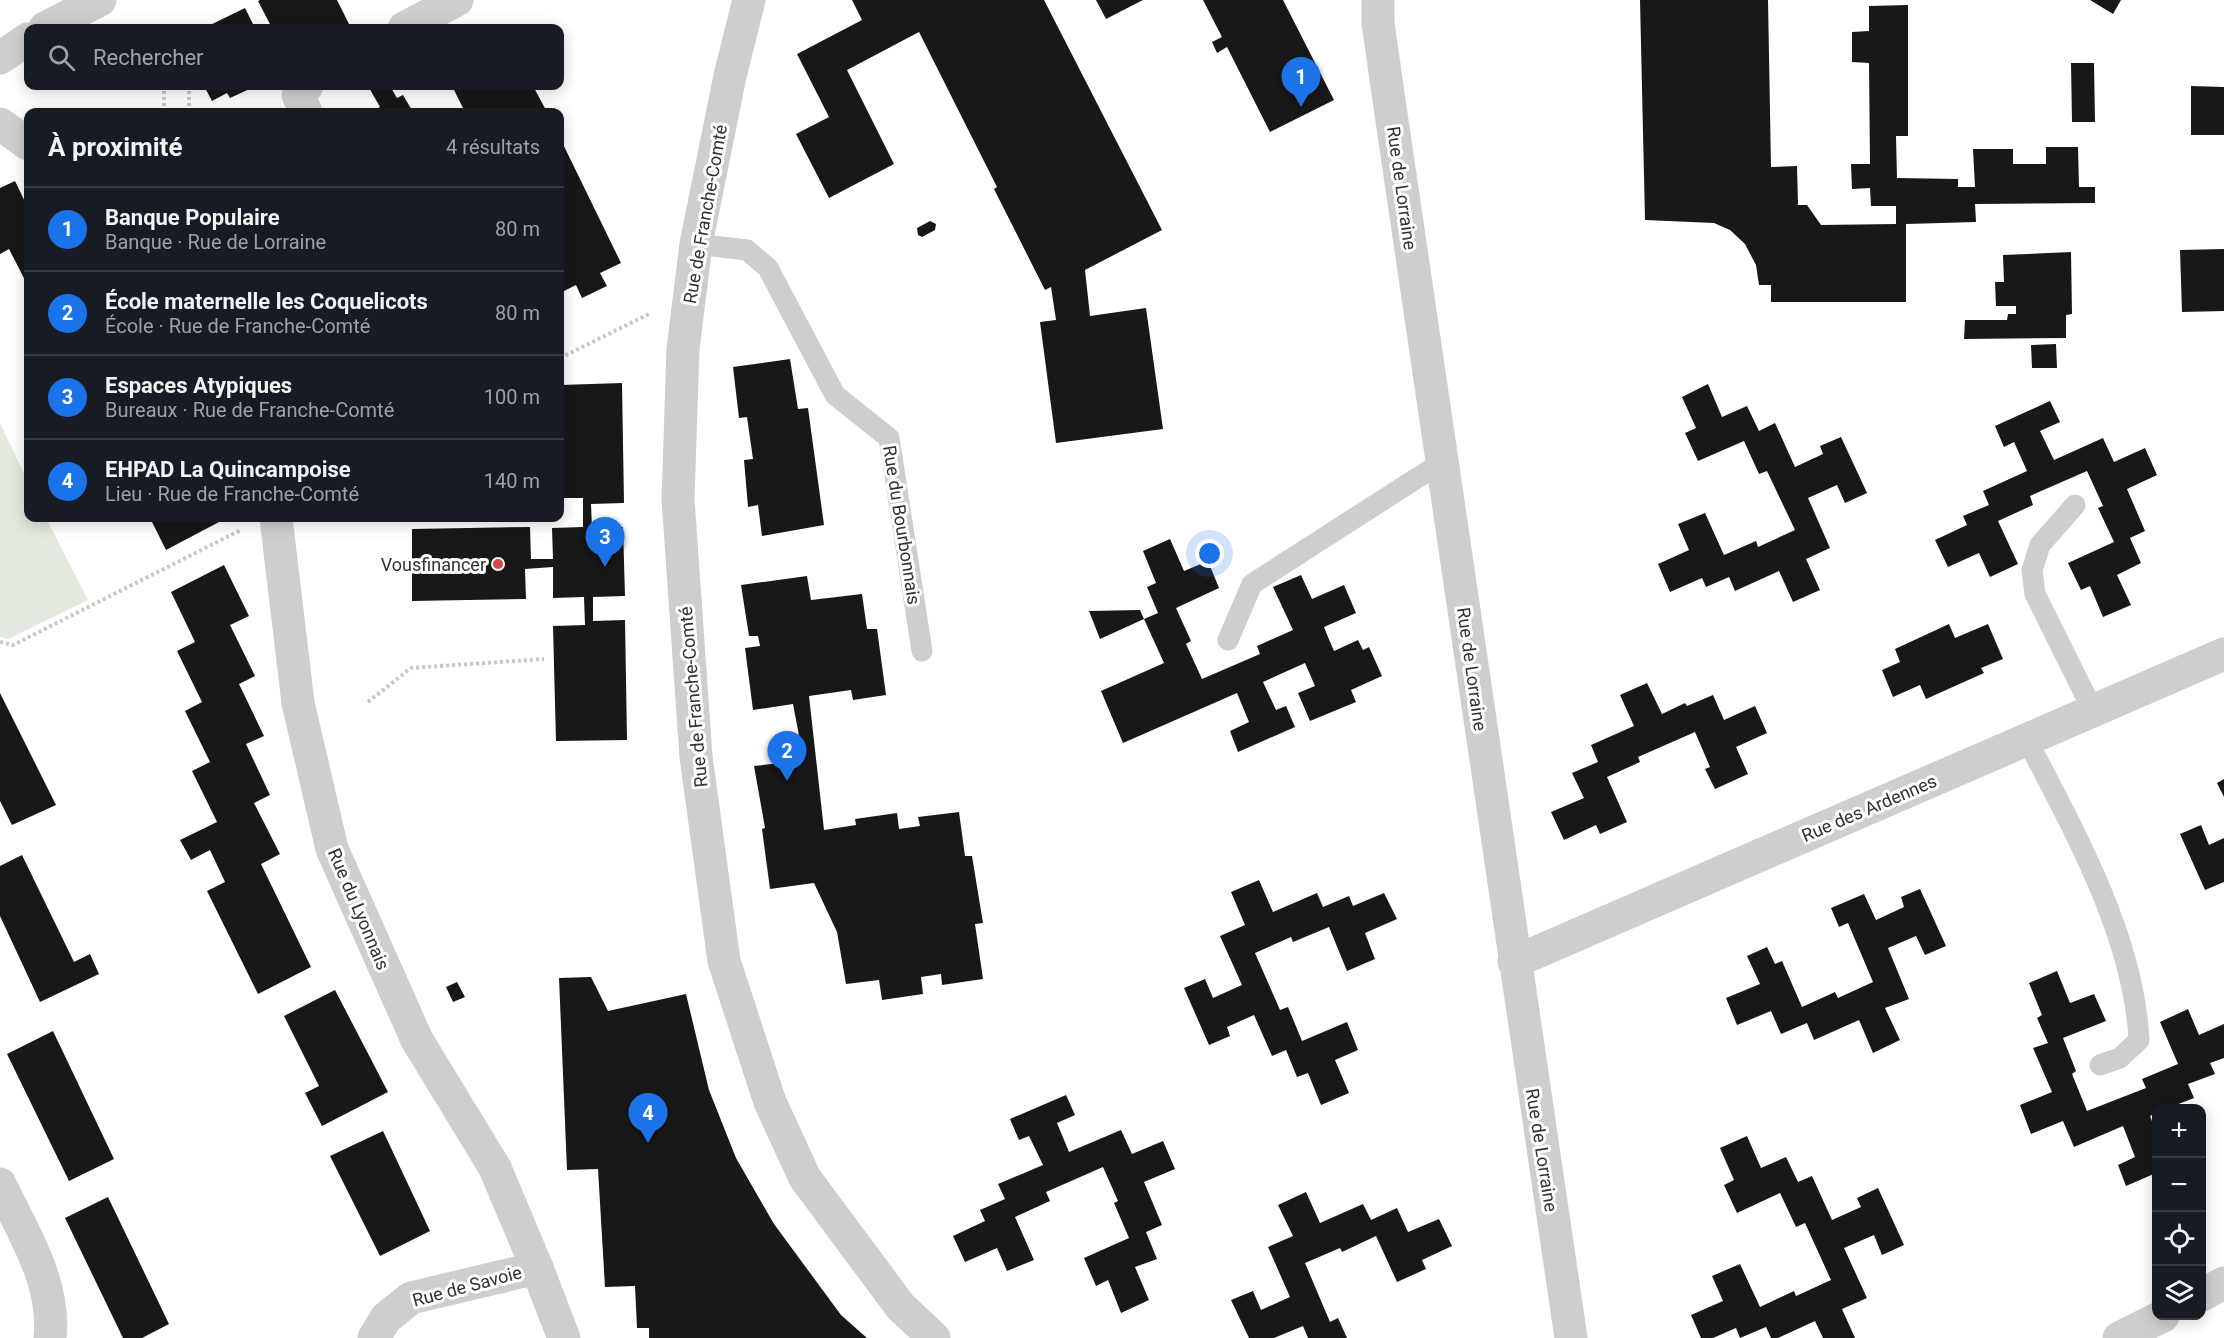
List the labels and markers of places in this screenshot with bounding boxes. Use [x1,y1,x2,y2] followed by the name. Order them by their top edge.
[1282,57,1320,107] pin: 1
[586,518,624,567] pin: 3
[381,554,486,575] place label: Vousfinancer
[491,557,505,571] marker: Vousfinancer
[768,732,806,781] pin: 2
[628,1094,668,1143] pin: 4

